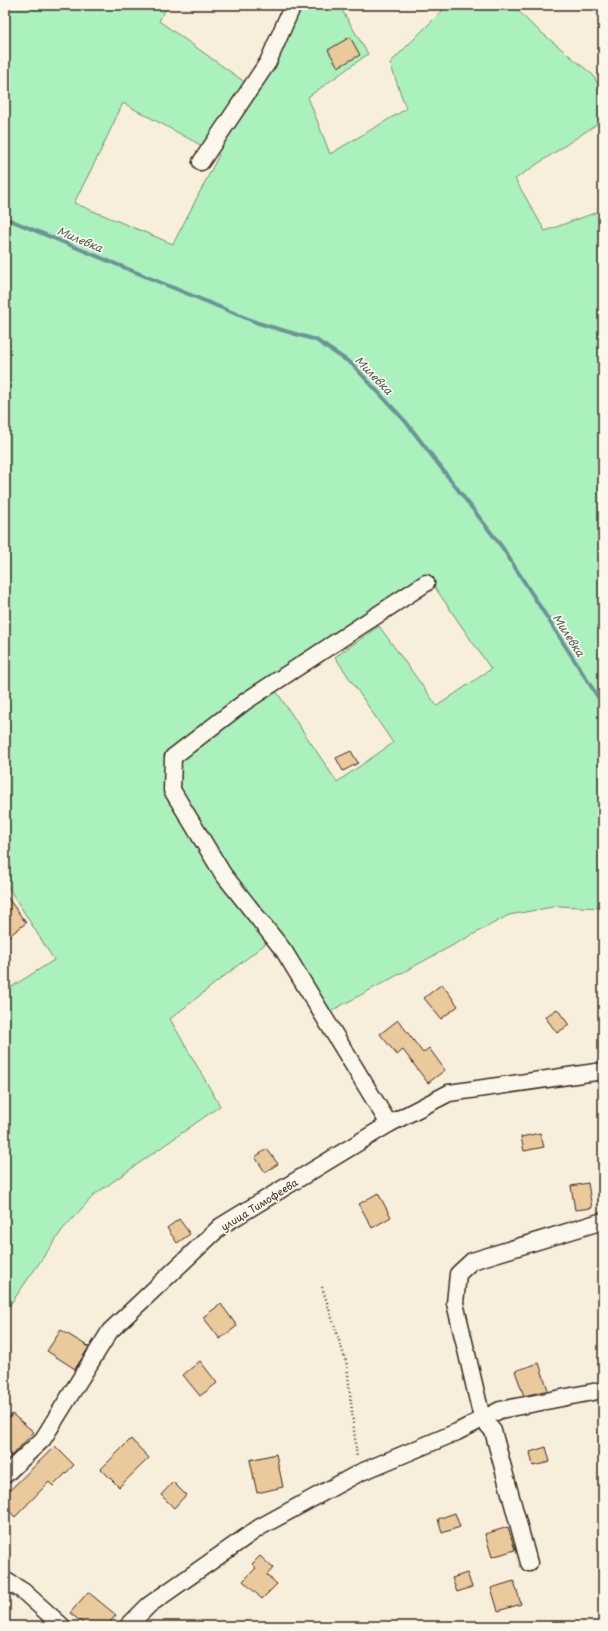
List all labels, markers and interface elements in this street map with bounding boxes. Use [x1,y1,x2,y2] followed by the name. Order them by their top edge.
[55,222,106,257] water label: Милевка
[351,352,398,399] water label: Милевка
[549,610,590,661] water label: Милевка
[218,1174,301,1234] street label: улица Тимофеева

